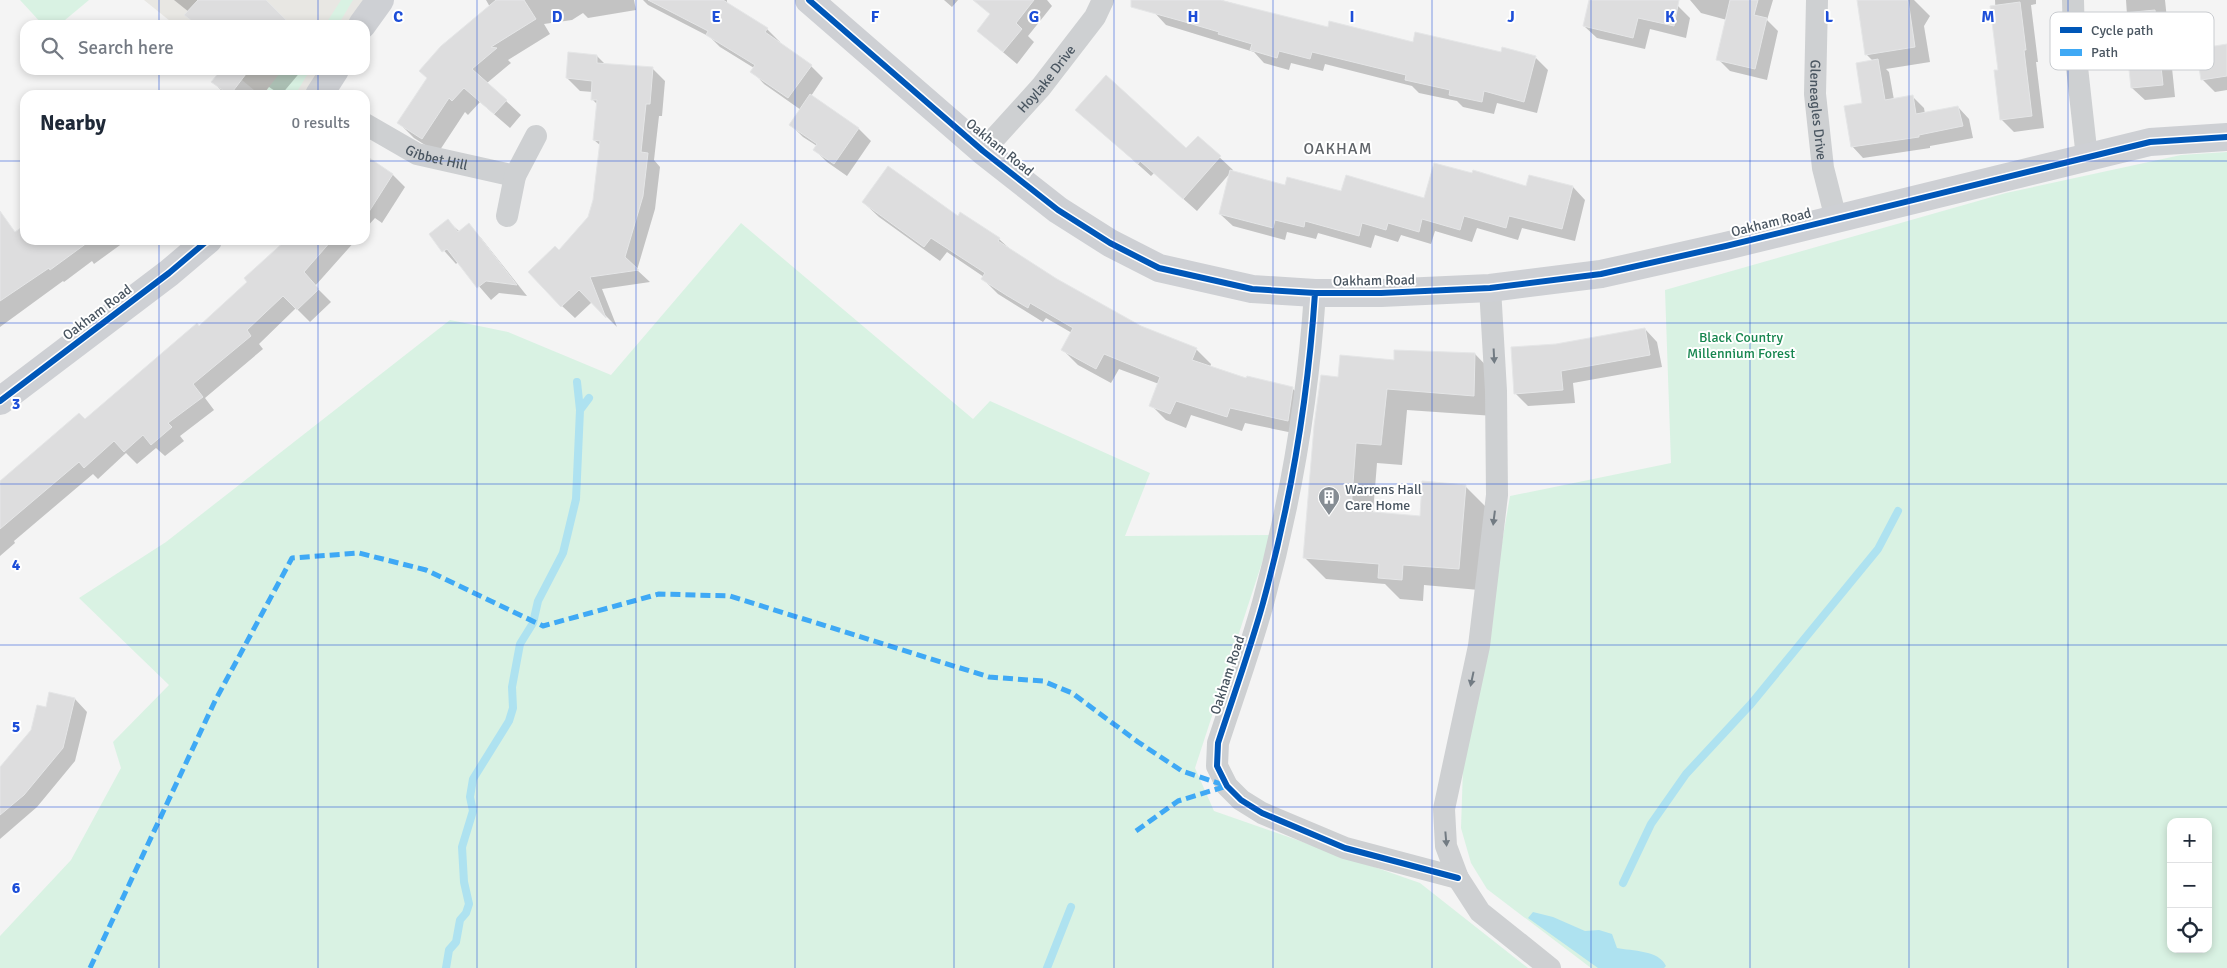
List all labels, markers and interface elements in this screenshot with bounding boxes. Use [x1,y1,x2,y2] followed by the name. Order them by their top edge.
[393,7,403,27] text: C
[552,7,563,27] text: D
[711,7,721,27] text: E
[871,7,880,27] text: F
[1029,7,1039,27] text: G
[1188,7,1198,27] text: H
[1349,7,1355,27] text: I
[1507,7,1515,27] text: J
[1665,7,1675,27] text: K
[1825,7,1834,27] text: L
[1981,7,1995,27] text: M
[2050,12,2214,70] legend
[20,20,370,75] search box
[2091,22,2153,39] text: Cycle path
[38,34,66,62] icon: search
[78,36,174,60] text: Search here
[1014,42,1079,116] street label: Hoylake Drive
[2091,44,2118,61] text: Path
[1806,59,1830,161] street label: Gleneagles Drive
[40,110,106,136] text: Nearby
[291,113,350,133] text: 0 results
[962,115,1037,180] street label: Oakham Road
[1303,139,1373,159] district label: OAKHAM
[402,141,469,174] street label: Gibbet Hill
[1729,204,1813,241] street label: Oakham Road
[1333,271,1415,290] street label: Oakham Road
[59,281,135,344] street label: Oakham Road
[1687,329,1795,362] park label: Black Country Millennium Forest
[1491,348,1499,364] one-way arrow
[12,394,20,414] text: 3
[1345,481,1422,514] place label: Warrens Hall Care Home
[1317,485,1341,516] building icon: Warrens Hall Care Home
[1490,511,1498,527] one-way arrow
[12,555,21,575] text: 4
[1207,633,1248,717] street label: Oakham Road
[1468,672,1476,687] one-way arrow
[12,717,20,737] text: 5
[2167,818,2212,953] map controls
[2167,818,2212,863] button: +
[1442,831,1450,847] one-way arrow
[2167,863,2212,908] button: −
[12,878,21,898] text: 6
[2167,908,2212,953] button: locate

